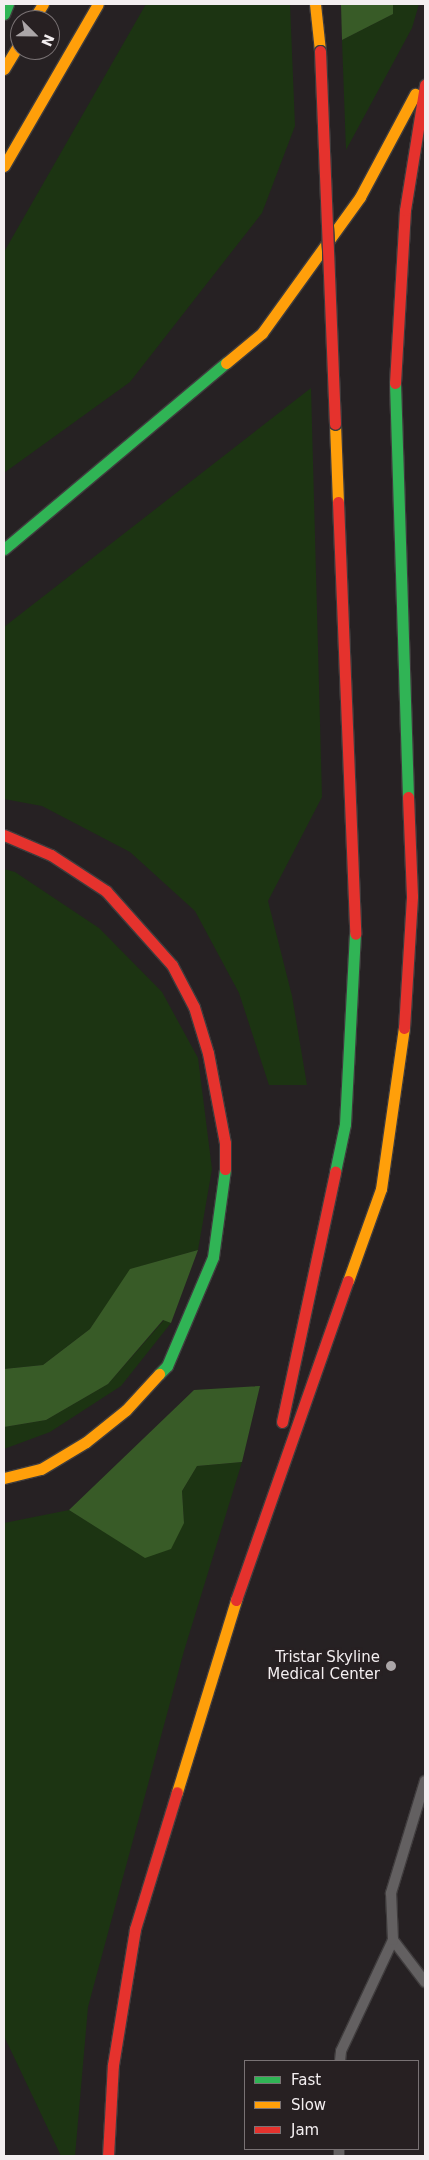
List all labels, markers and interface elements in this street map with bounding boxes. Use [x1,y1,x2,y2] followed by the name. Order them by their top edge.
[10,10,60,60] north arrow
[38,32,58,49] text: N
[267,1648,380,1683] place label: Tristar Skyline Medical Center
[384,1659,398,1673] marker: Tristar Skyline Medical Center
[244,2060,419,2150] legend
[291,2071,321,2089] text: Fast
[291,2096,326,2114] text: Slow
[291,2121,319,2139] text: Jam

